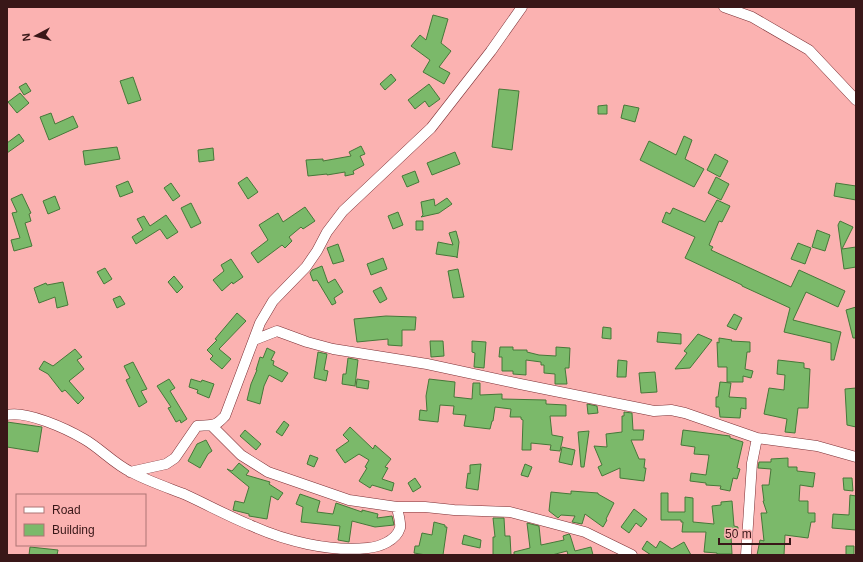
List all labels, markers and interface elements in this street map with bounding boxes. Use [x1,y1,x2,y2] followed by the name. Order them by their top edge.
[16,16,56,56] north arrow
[20,32,33,42] text: N
[16,494,146,546] legend
[52,503,81,517] text: Road
[719,520,790,546] scale bar
[52,523,95,537] text: Building
[725,527,752,541] text: 50 m

